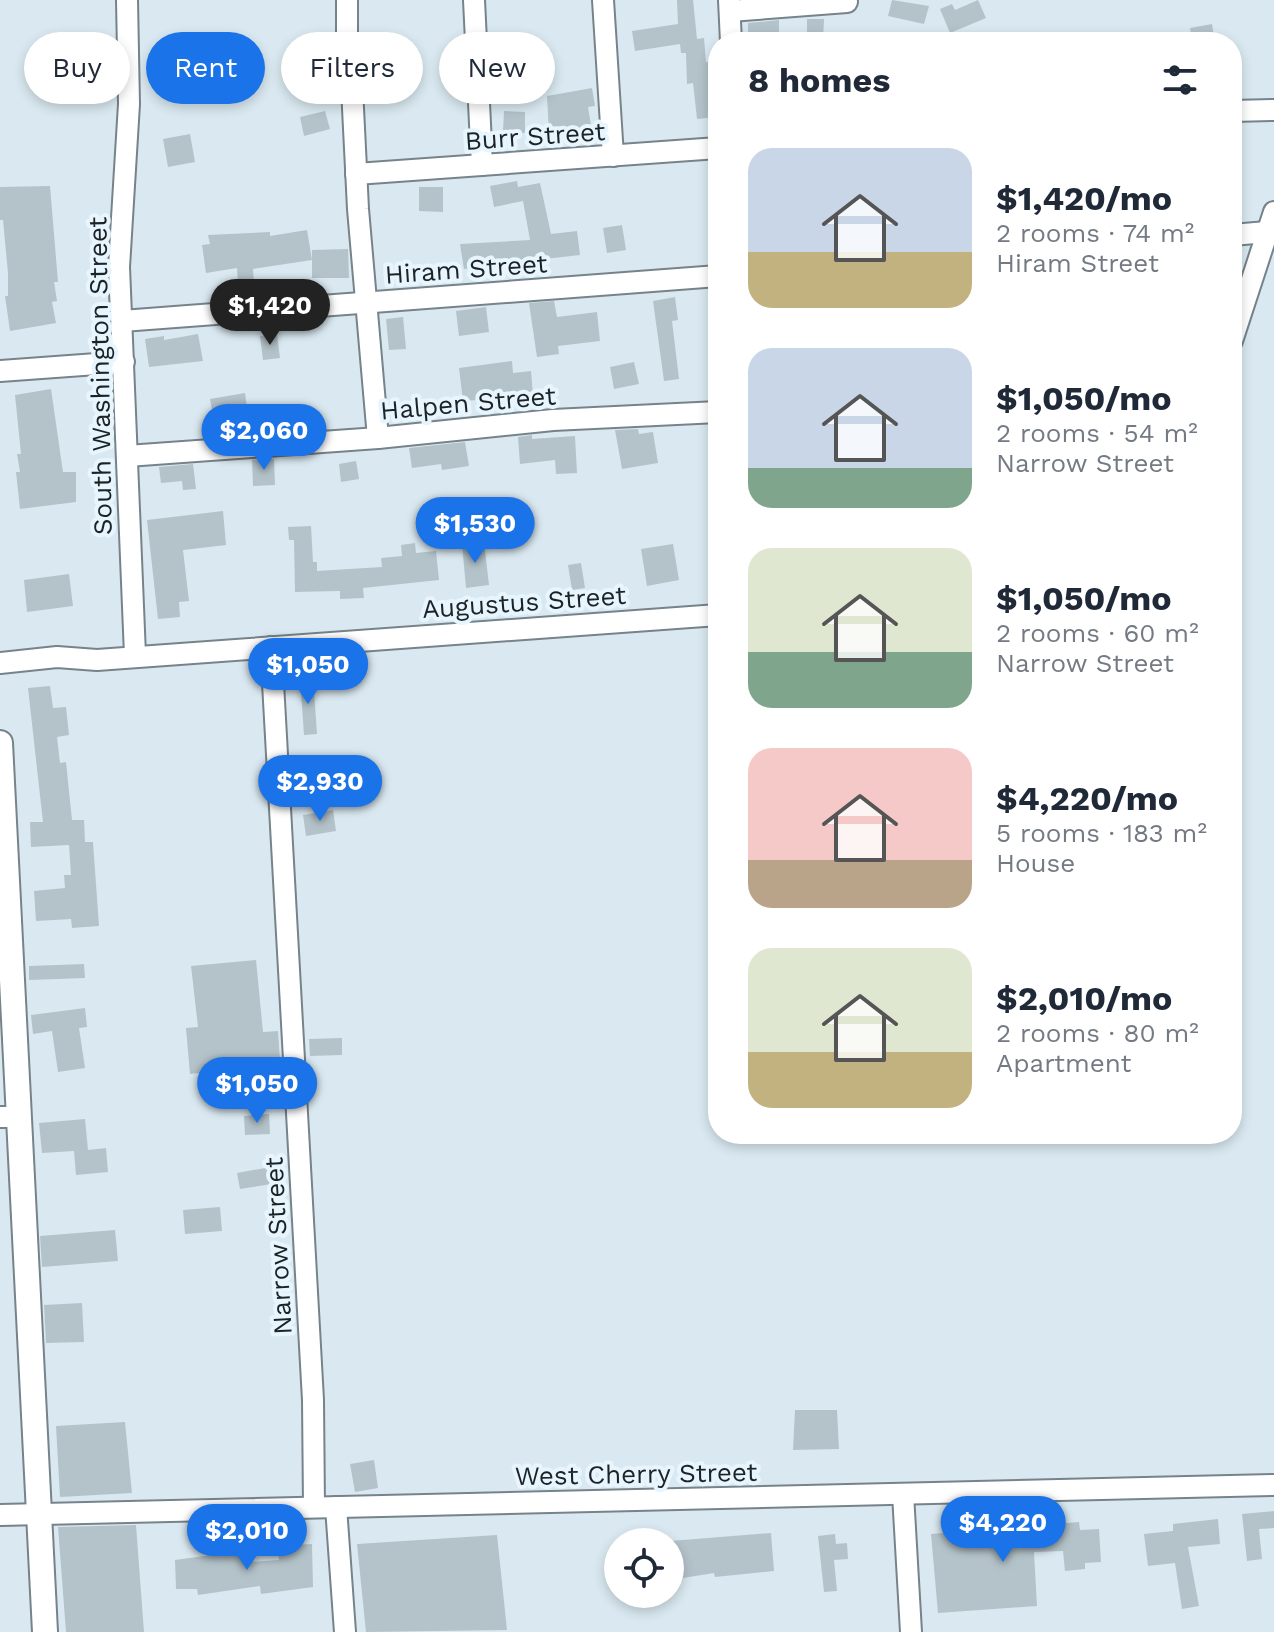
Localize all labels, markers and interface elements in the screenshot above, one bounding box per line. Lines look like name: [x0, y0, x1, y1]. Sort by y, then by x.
chip: Buy: [24, 32, 130, 104]
chip: Rent: [146, 32, 265, 104]
chip: Filters: [281, 32, 423, 104]
chip: New: [439, 32, 555, 104]
icon: filters: [1158, 58, 1202, 102]
text: 8 homes: [748, 60, 890, 100]
street label: Burr Street: [464, 116, 606, 156]
text: $1,420/mo: [996, 178, 1172, 218]
icon: home: [812, 180, 908, 276]
street label: South Washington Street: [82, 216, 118, 536]
text: 2 rooms · 74 m²: [996, 218, 1194, 248]
street label: Hiram Street: [384, 248, 548, 290]
text: Hiram Street: [996, 248, 1159, 278]
pin: $1,420: [205, 279, 335, 347]
text: $1,420: [228, 290, 312, 320]
text: $1,050/mo: [996, 378, 1172, 418]
street label: Halpen Street: [379, 380, 557, 426]
icon: home: [812, 380, 908, 476]
pin: $2,060: [199, 404, 329, 472]
text: $2,060: [220, 415, 308, 445]
text: 2 rooms · 54 m²: [996, 418, 1198, 448]
text: Narrow Street: [996, 448, 1174, 478]
pin: $1,530: [410, 497, 540, 565]
text: $1,530: [434, 508, 516, 538]
text: $1,050/mo: [996, 578, 1172, 618]
street label: Augustus Street: [421, 580, 627, 624]
icon: home: [812, 580, 908, 676]
text: 2 rooms · 60 m²: [996, 618, 1199, 648]
pin: $1,050: [243, 638, 373, 706]
text: Narrow Street: [996, 648, 1174, 678]
text: $1,050: [266, 649, 350, 679]
pin: $2,930: [255, 755, 385, 823]
text: $2,930: [276, 766, 364, 796]
text: $4,220/mo: [996, 778, 1178, 818]
icon: home: [812, 780, 908, 876]
text: 5 rooms · 183 m²: [996, 818, 1207, 848]
text: House: [996, 848, 1075, 878]
text: $2,010/mo: [996, 978, 1172, 1018]
icon: home: [812, 980, 908, 1076]
text: 2 rooms · 80 m²: [996, 1018, 1199, 1048]
text: Apartment: [996, 1048, 1132, 1078]
pin: $1,050: [192, 1057, 322, 1125]
text: $1,050: [215, 1068, 299, 1098]
street label: Narrow Street: [258, 1156, 298, 1336]
street label: West Cherry Street: [514, 1457, 758, 1491]
pin: $4,220: [938, 1496, 1068, 1564]
pin: $2,010: [182, 1504, 312, 1572]
text: $4,220: [959, 1507, 1047, 1537]
text: $2,010: [205, 1515, 289, 1545]
map controls: [604, 1528, 684, 1608]
button: locate: [604, 1528, 684, 1608]

